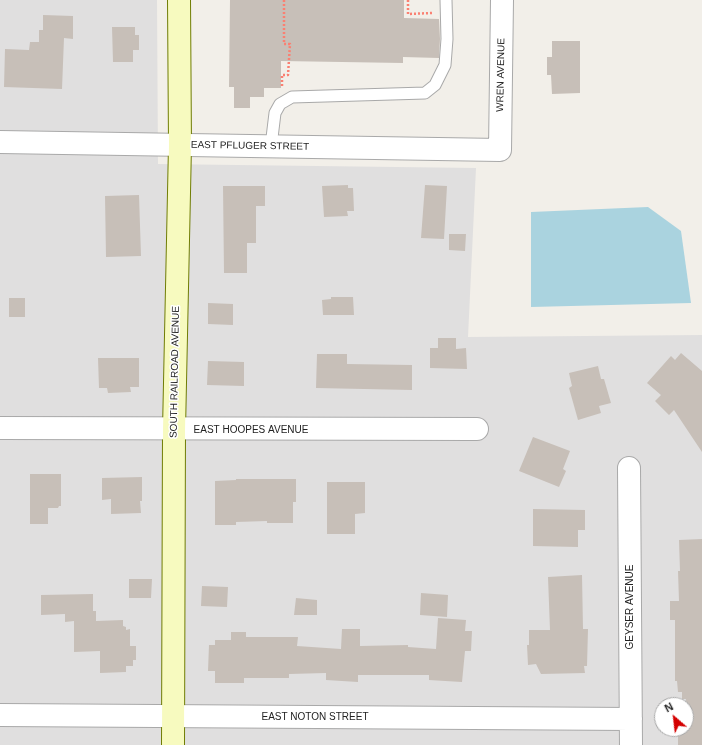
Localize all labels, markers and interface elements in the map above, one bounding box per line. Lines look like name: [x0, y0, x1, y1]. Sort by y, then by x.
street label: WREN AVENUE: [494, 38, 508, 112]
street label: EAST PFLUGER STREET: [191, 139, 309, 153]
street label: SOUTH RAILROAD AVENUE: [168, 306, 182, 438]
street label: EAST HOOPES AVENUE: [194, 424, 308, 436]
street label: GEYSER AVENUE: [624, 565, 636, 649]
north arrow: [654, 697, 694, 737]
text: N: [663, 700, 675, 714]
street label: EAST NOTON STREET: [261, 711, 369, 723]

